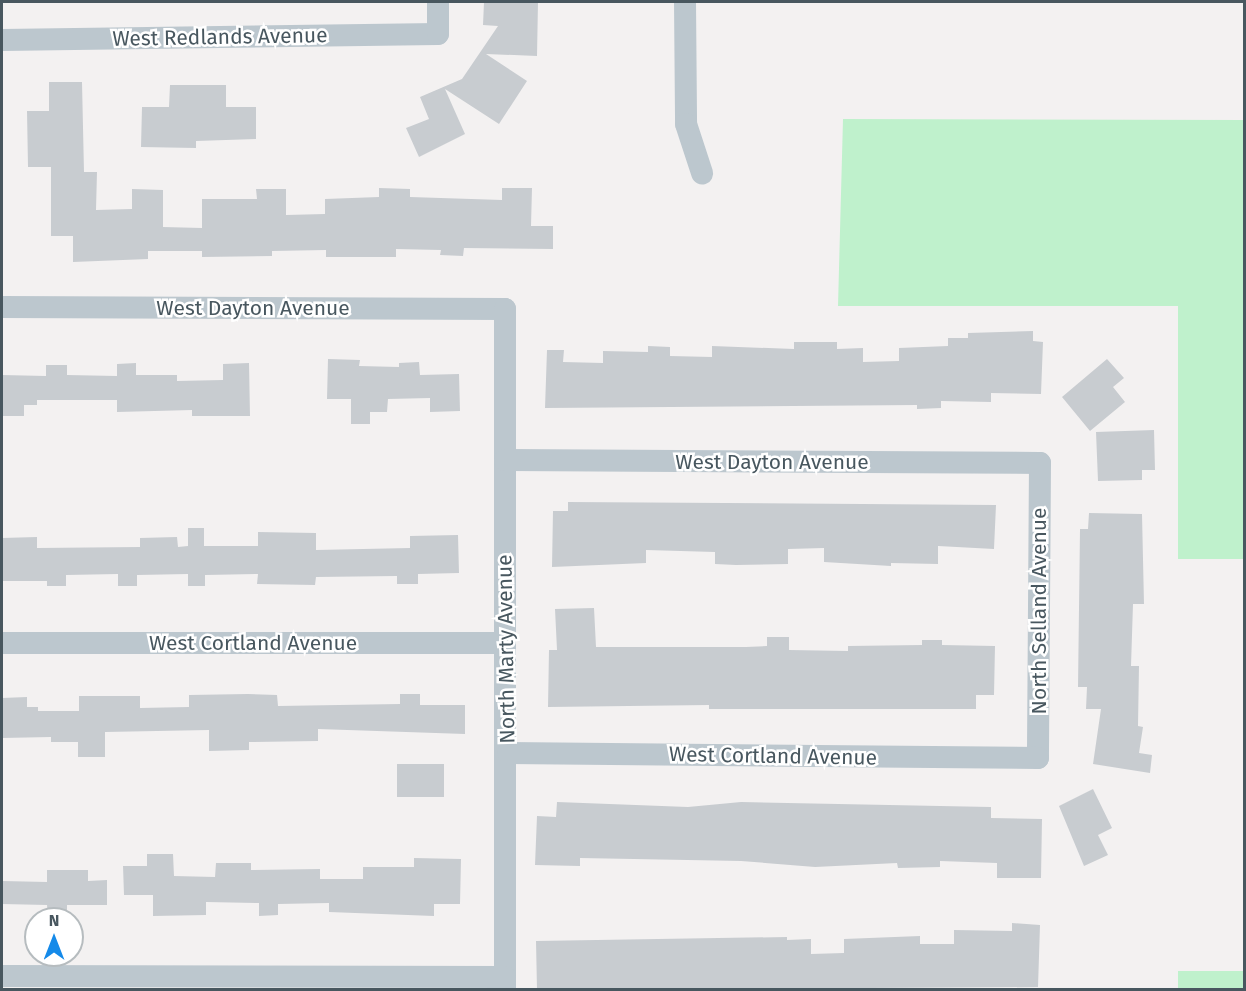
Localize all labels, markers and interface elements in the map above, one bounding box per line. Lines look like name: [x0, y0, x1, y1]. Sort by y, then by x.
street label: West Redlands Avenue: [112, 23, 328, 51]
street label: West Dayton Avenue: [156, 295, 350, 321]
street label: West Dayton Avenue: [675, 449, 869, 475]
street label: North Selland Avenue: [1026, 508, 1052, 714]
street label: North Marty Avenue: [492, 554, 520, 744]
street label: West Cortland Avenue: [149, 630, 357, 656]
street label: West Cortland Avenue: [669, 742, 877, 770]
north arrow: [24, 907, 84, 967]
text: N: [49, 911, 59, 930]

